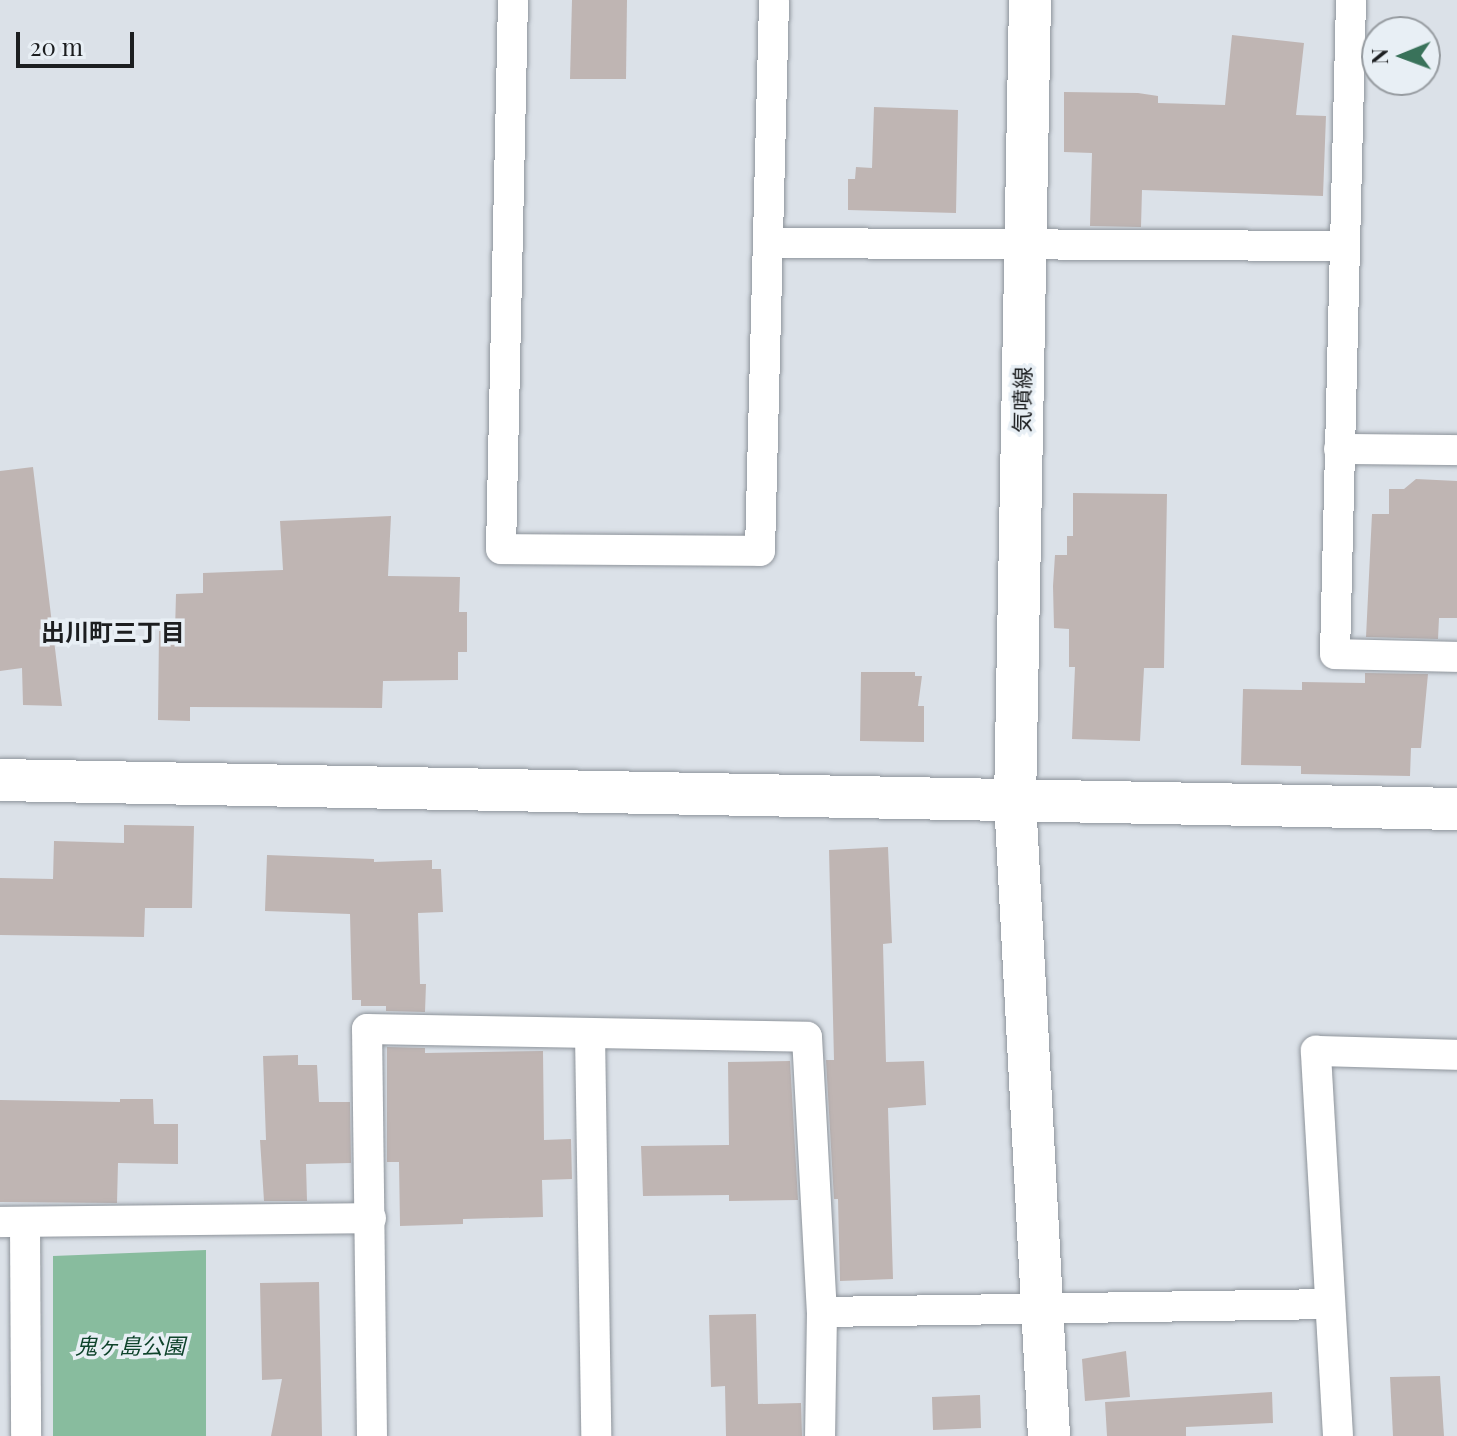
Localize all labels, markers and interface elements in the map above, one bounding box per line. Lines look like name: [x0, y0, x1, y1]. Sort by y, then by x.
scale bar: [20, 16, 138, 66]
north arrow: [1361, 16, 1441, 96]
text: 20 m: [30, 30, 83, 62]
text: N: [1364, 48, 1394, 65]
street label: 気噴線: [1008, 367, 1036, 433]
district label: 出川町三丁目: [41, 618, 185, 646]
park label: 鬼ヶ島公園: [75, 1333, 185, 1359]

